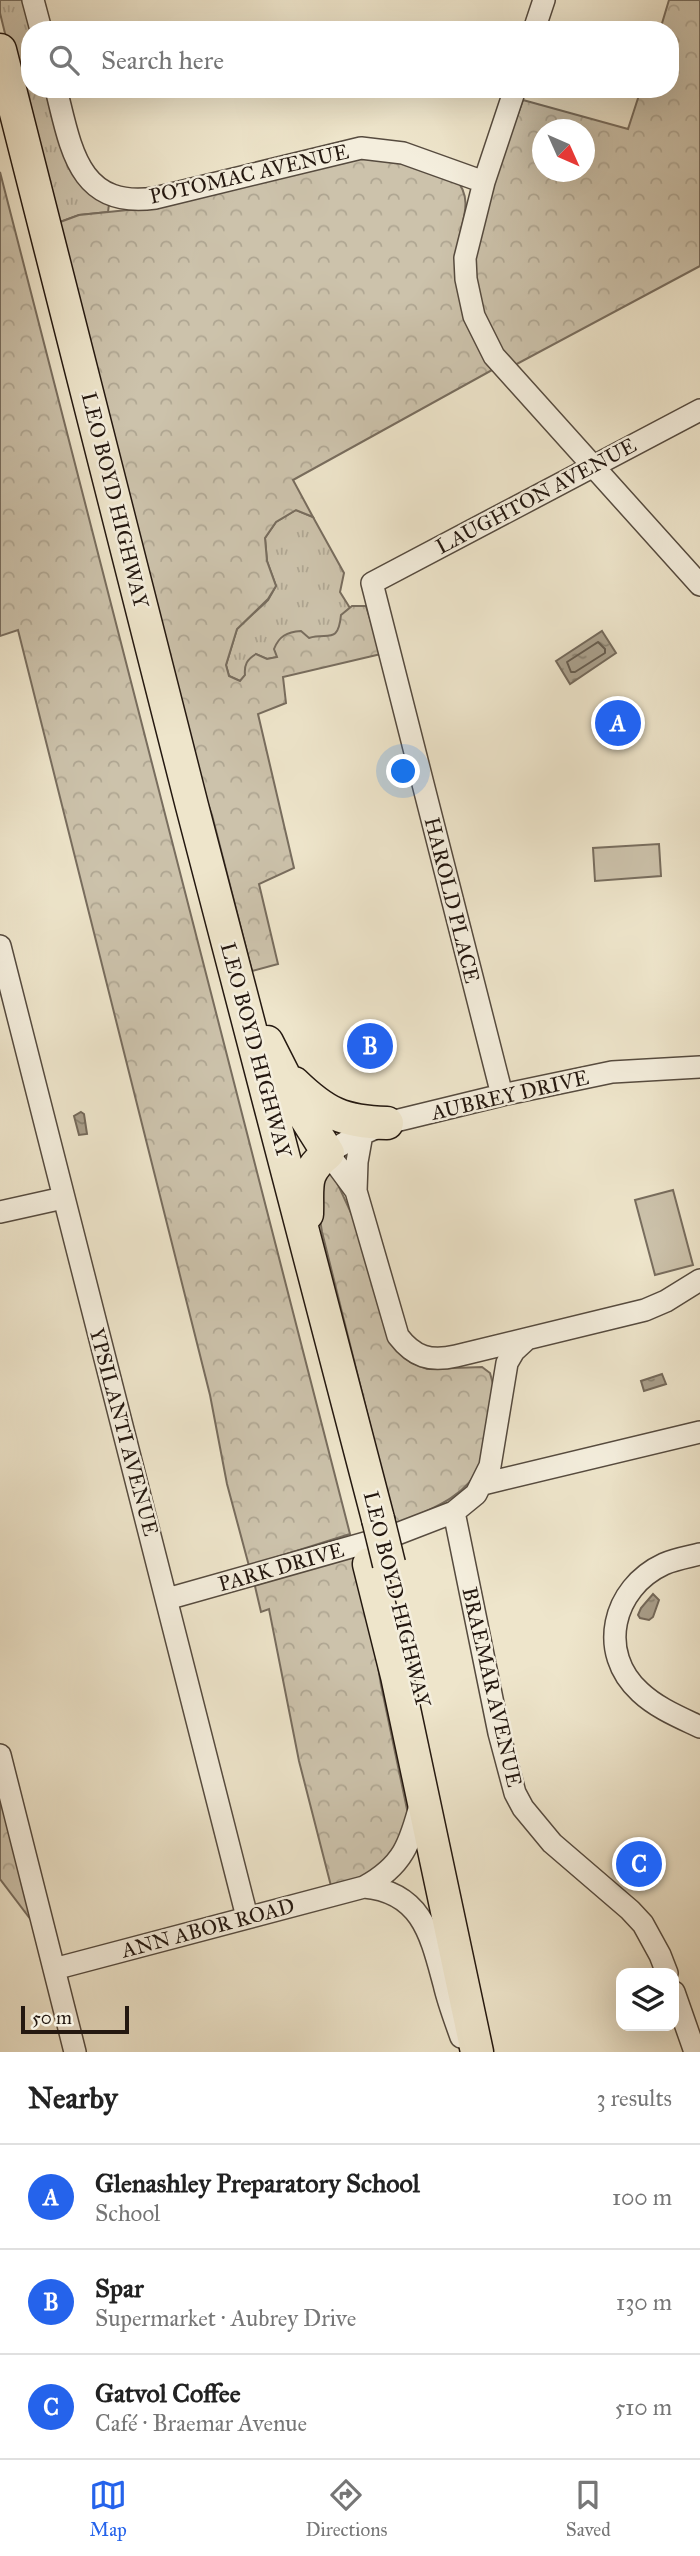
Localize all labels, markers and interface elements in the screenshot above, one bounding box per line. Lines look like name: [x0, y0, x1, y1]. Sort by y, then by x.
search box: [21, 21, 679, 98]
icon: search: [45, 41, 83, 79]
text: Search here: [101, 44, 224, 76]
north arrow: [532, 119, 595, 182]
street label: POTOMAC AVENUE: [147, 138, 351, 210]
street label: LEO BOYD HIGHWAY: [76, 389, 155, 611]
street label: LAUGHTON AVENUE: [431, 432, 641, 560]
pin: A: [595, 697, 641, 749]
your location: [386, 754, 420, 788]
street label: HAROLD PLACE: [419, 814, 485, 986]
street label: LEO BOYD HIGHWAY: [215, 940, 297, 1161]
pin: B: [347, 1020, 393, 1072]
street label: AUBREY DRIVE: [428, 1064, 591, 1126]
street label: YPSILANTI AVENUE: [84, 1325, 164, 1539]
street label: LEO BOYD HIGHWAY: [358, 1488, 437, 1710]
street label: PARK DRIVE: [215, 1537, 347, 1597]
street label: BRAEMAR AVENUE: [456, 1584, 528, 1790]
pin: C: [616, 1838, 662, 1890]
street label: ANN ABOR ROAD: [118, 1892, 297, 1964]
map controls: [616, 1968, 679, 2031]
button: layers: [616, 1968, 679, 2031]
scale bar: [21, 2003, 130, 2035]
text: 50 m: [32, 2006, 72, 2029]
text: Nearby: [28, 2080, 118, 2116]
text: 3 results: [596, 2084, 672, 2112]
text: Glenashley Preparatory School: [95, 2167, 420, 2199]
text: A: [43, 2183, 59, 2211]
text: 100 m: [612, 2183, 672, 2211]
text: School: [95, 2199, 160, 2227]
text: Spar: [95, 2272, 144, 2304]
text: B: [43, 2288, 59, 2316]
text: 130 m: [616, 2288, 672, 2316]
text: Supermarket · Aubrey Drive: [95, 2304, 356, 2332]
text: Gatvol Coffee: [95, 2377, 241, 2409]
text: C: [43, 2393, 59, 2421]
text: 510 m: [615, 2393, 672, 2421]
text: Café · Braemar Avenue: [95, 2409, 307, 2437]
tab: Map: [89, 2476, 127, 2541]
tab: Directions: [305, 2476, 387, 2541]
tab: Saved: [566, 2476, 611, 2541]

